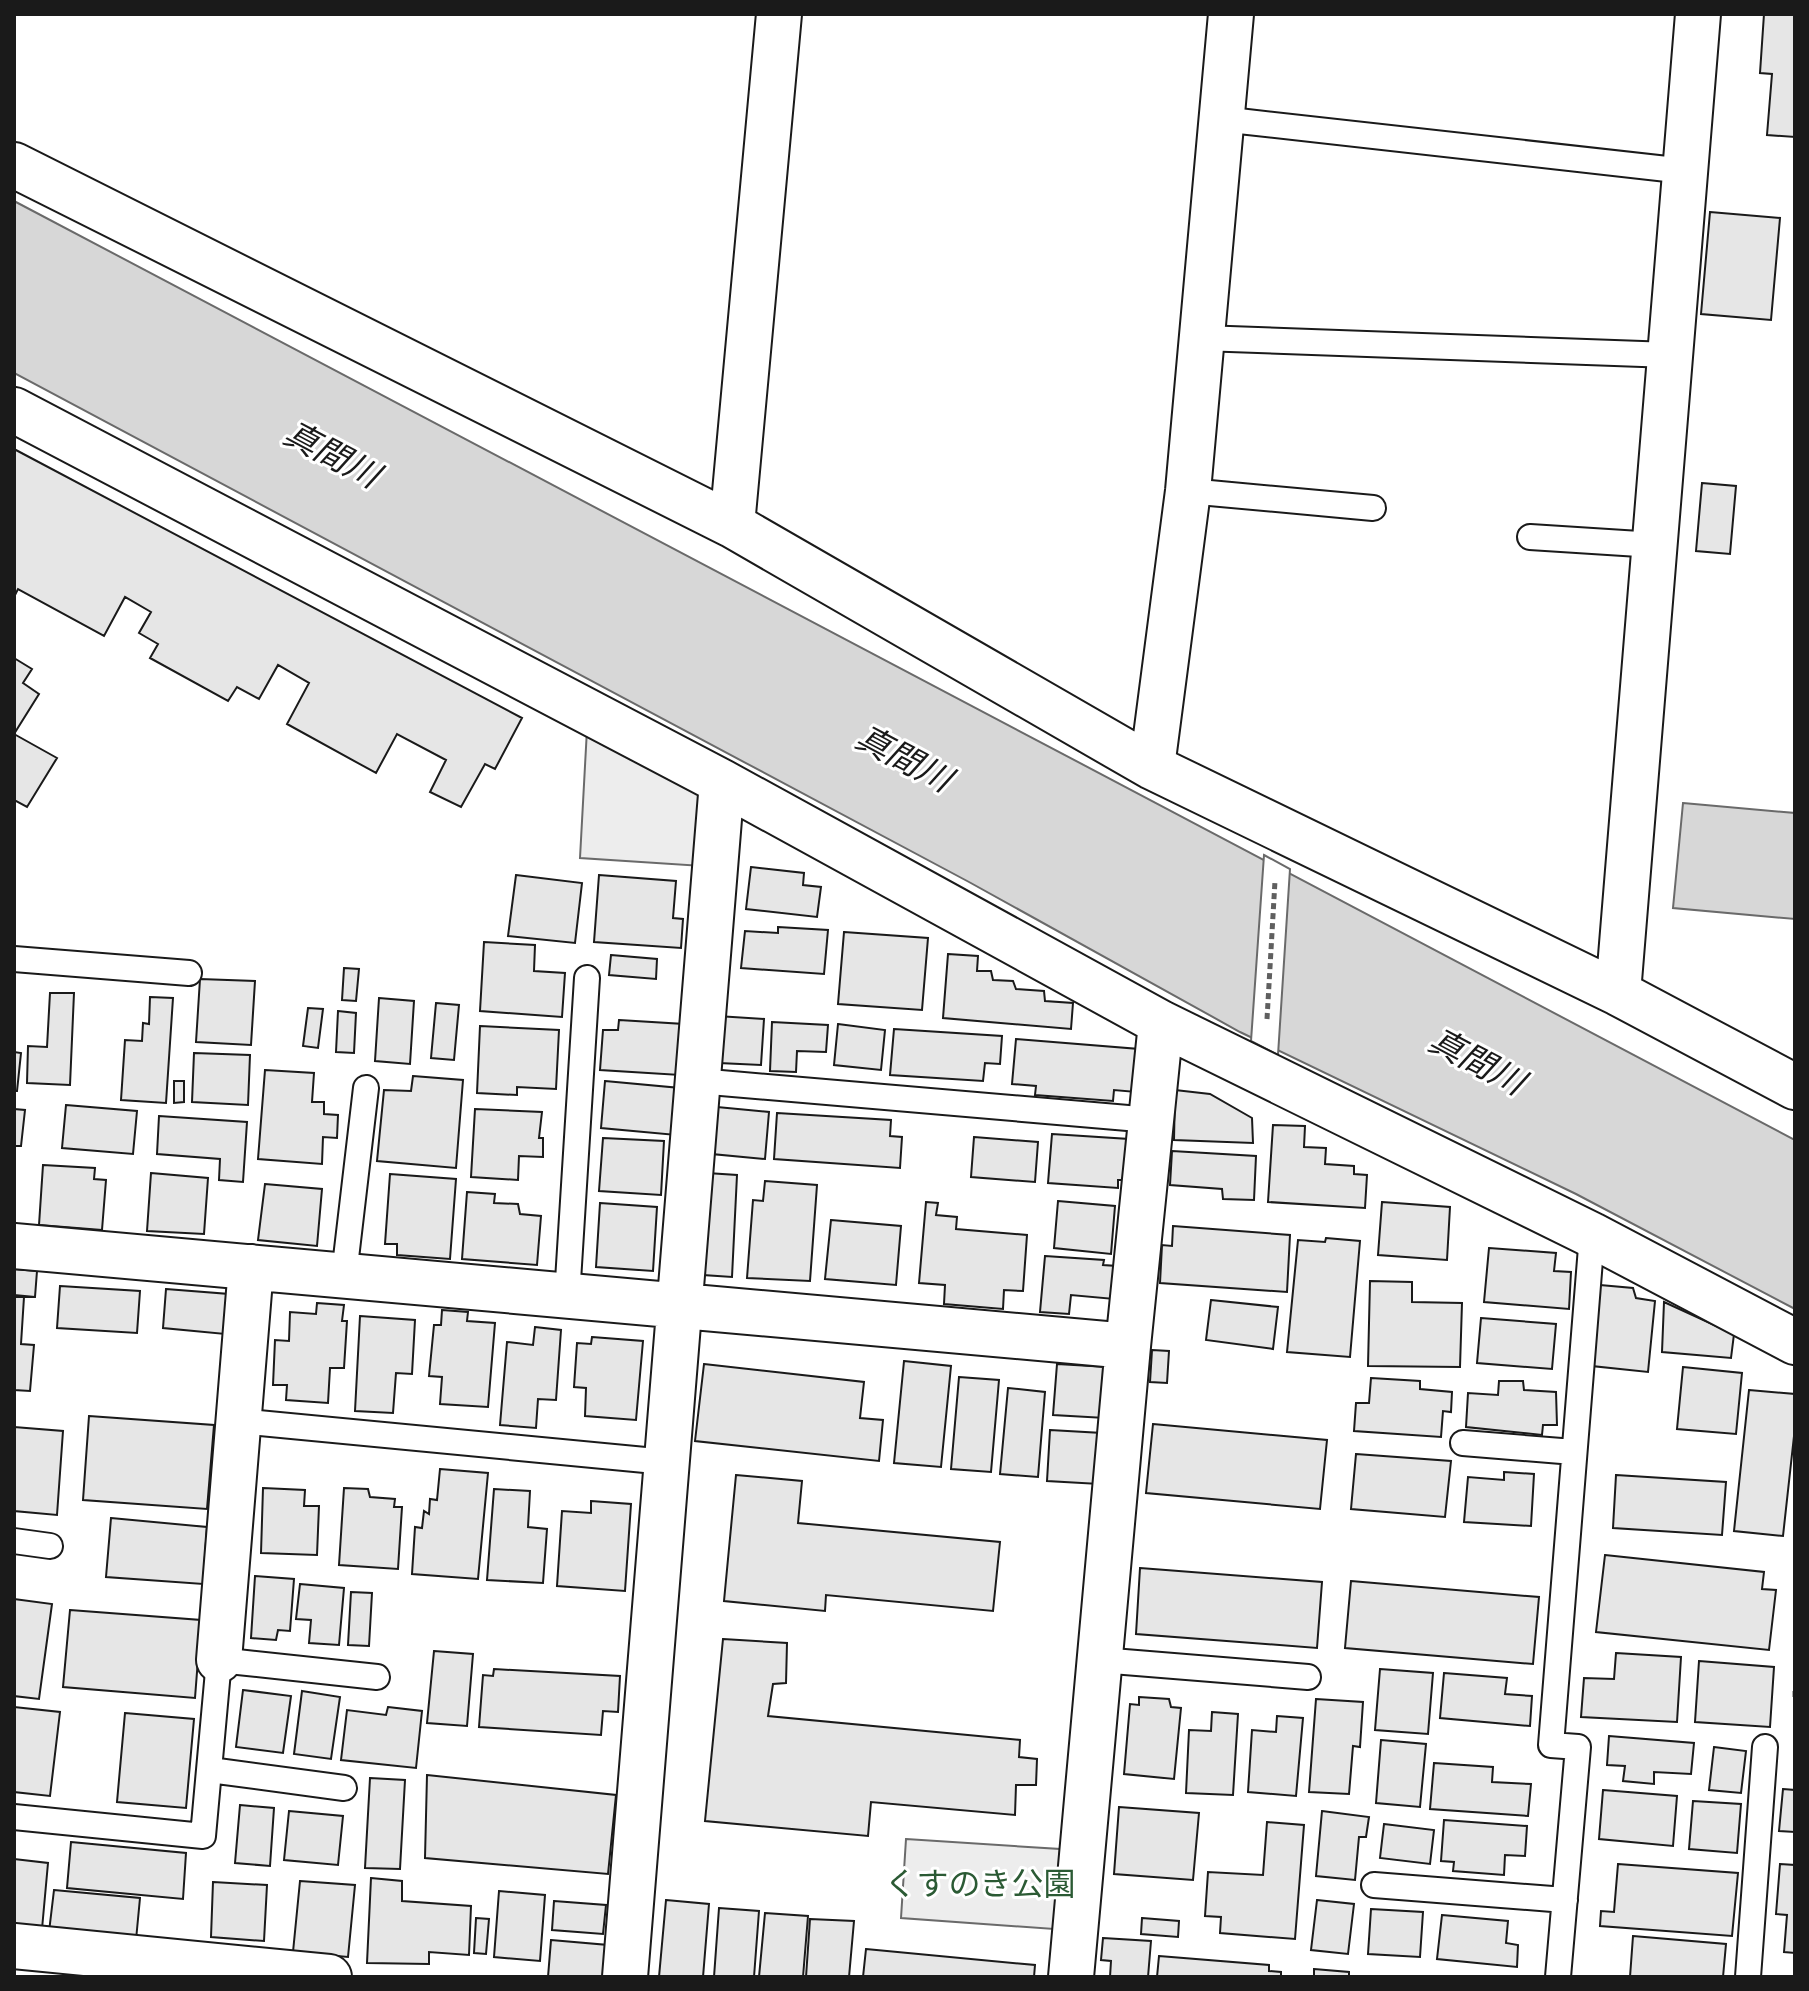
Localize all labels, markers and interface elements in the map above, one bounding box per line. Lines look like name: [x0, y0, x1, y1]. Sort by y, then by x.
water label: 真間川: [275, 409, 391, 501]
water label: 真間川: [847, 713, 963, 805]
water label: 真間川: [1420, 1016, 1536, 1108]
park label: くすのき公園: [884, 1861, 1076, 1907]

